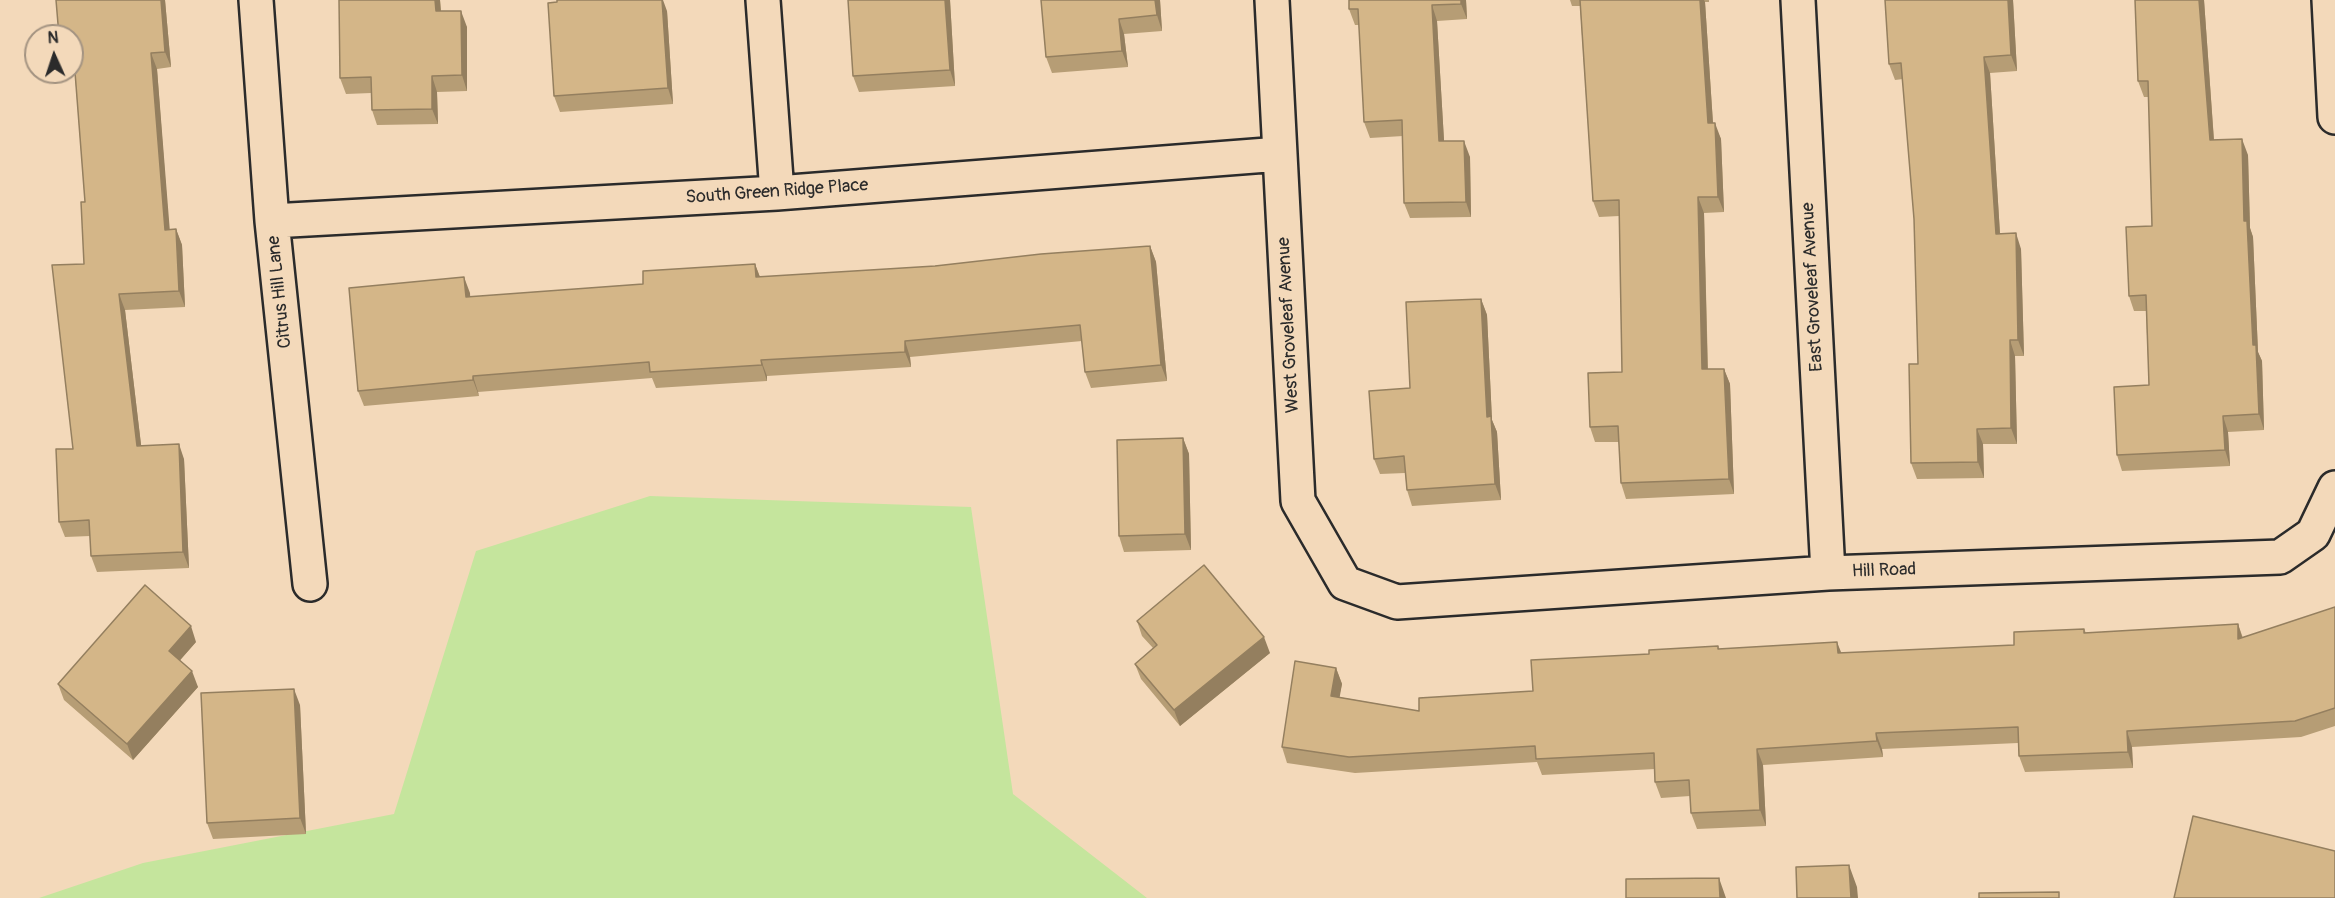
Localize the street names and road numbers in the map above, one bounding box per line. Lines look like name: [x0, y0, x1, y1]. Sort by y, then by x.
street label: South Green Ridge Place: [685, 175, 869, 209]
street label: East Groveleaf Avenue: [1798, 202, 1828, 372]
street label: Citrus Hill Lane: [263, 235, 297, 349]
street label: West Groveleaf Avenue: [1274, 236, 1304, 414]
street label: Hill Road: [1851, 559, 1917, 583]

